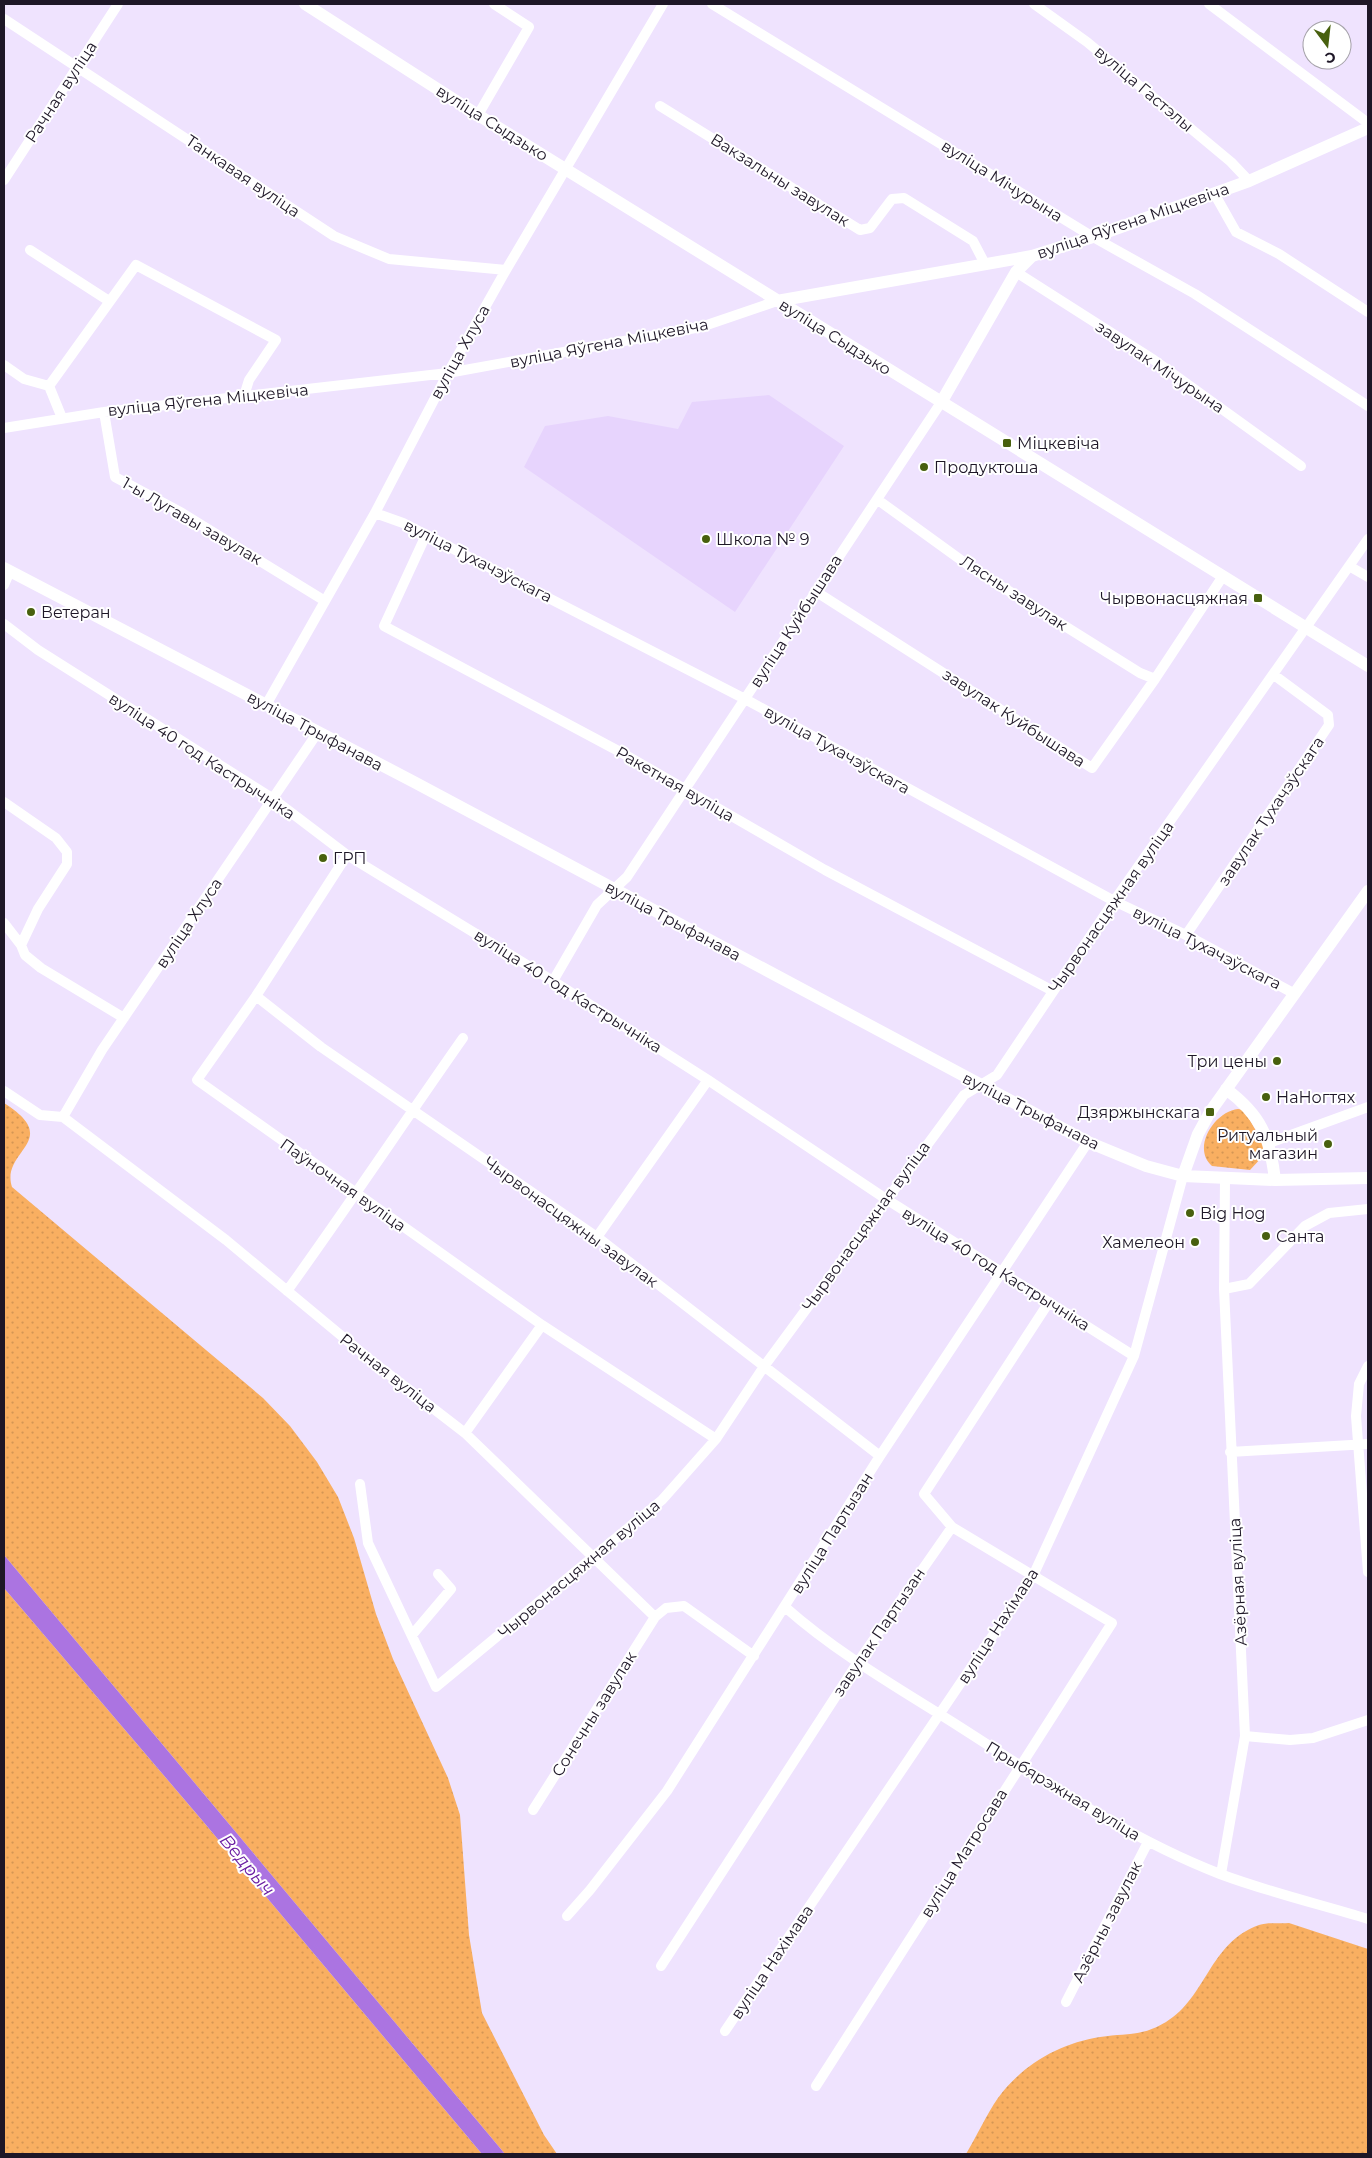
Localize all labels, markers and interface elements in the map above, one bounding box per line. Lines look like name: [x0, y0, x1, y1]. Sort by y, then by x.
north arrow: [1302, 20, 1352, 70]
street label: Рачная вуліца: [21, 38, 101, 146]
street label: вуліца Гастэлы: [1091, 42, 1197, 136]
text: С: [1323, 48, 1338, 68]
street label: вуліца Сыдзько: [433, 81, 551, 165]
street label: Вакзальны завулак: [707, 130, 853, 231]
street label: Танкавая вуліца: [182, 131, 304, 221]
street label: вуліца Мічурына: [938, 136, 1066, 226]
street label: вуліца Яўгена Міцкевіча: [1034, 179, 1232, 263]
street label: вуліца Сыдзько: [776, 295, 894, 379]
street label: вуліца Хлуса: [426, 302, 494, 402]
street label: вуліца Яўгена Міцкевіча: [508, 314, 710, 372]
street label: завулак Мічурына: [1092, 317, 1228, 417]
street label: вуліца Яўгена Міцкевіча: [107, 380, 309, 420]
place label: Міцкевіча: [1017, 434, 1100, 453]
marker: Міцкевіча: [1001, 437, 1013, 449]
place label: Продуктоша: [934, 458, 1038, 477]
marker: Продуктоша: [918, 461, 930, 473]
street label: 1-ы Лугавы завулак: [119, 473, 266, 569]
street label: вуліца Тухачэўскага: [401, 515, 555, 607]
place label: Школа № 9: [716, 530, 809, 549]
marker: Школа № 9: [700, 533, 712, 545]
street label: вуліца Куйбышава: [746, 551, 846, 691]
street label: Лясны завулак: [957, 551, 1072, 635]
place label: Чырвонасцяжная: [1100, 589, 1248, 608]
marker: Чырвонасцяжная: [1252, 592, 1264, 604]
place label: Ветеран: [41, 603, 111, 622]
marker: Ветеран: [25, 606, 37, 618]
street label: завулак Куйбышава: [939, 665, 1089, 771]
street label: вуліца Трыфанава: [244, 687, 386, 775]
street label: вуліца 40 год Кастрычніка: [105, 689, 299, 823]
street label: вуліца Тухачэўскага: [761, 702, 913, 798]
street label: завулак Тухачэўскага: [1214, 733, 1328, 889]
street label: Ракетная вуліца: [612, 742, 738, 826]
street label: Чырвонасцяжная вуліца: [1044, 818, 1178, 996]
place label: ГРП: [333, 849, 367, 868]
marker: ГРП: [317, 852, 329, 864]
street label: вуліца Хлуса: [152, 874, 226, 972]
street label: вуліца Трыфанава: [602, 877, 744, 965]
street label: вуліца Тухачэўскага: [1130, 902, 1284, 994]
street label: вуліца 40 год Кастрычніка: [471, 925, 665, 1057]
place label: Три цены: [1187, 1052, 1267, 1071]
marker: Три цены: [1271, 1055, 1283, 1067]
street label: вуліца Трыфанава: [959, 1068, 1103, 1154]
place label: НаНогтях: [1276, 1088, 1356, 1107]
marker: НаНогтях: [1260, 1091, 1272, 1103]
place label: Дзяржынскага: [1077, 1103, 1200, 1122]
marker: Дзяржынскага: [1204, 1106, 1216, 1118]
place label: Ритуальный магазин: [1217, 1126, 1318, 1163]
street label: Паўночная вуліца: [276, 1134, 410, 1236]
street label: Чырвонасцяжная вуліца: [798, 1138, 934, 1314]
marker: Ритуальный магазин: [1322, 1138, 1334, 1150]
street label: Чырвонасцяжны завулак: [480, 1153, 662, 1292]
street label: вуліца 40 год Кастрычніка: [899, 1203, 1093, 1335]
place label: Big Hog: [1200, 1204, 1266, 1223]
marker: Big Hog: [1184, 1207, 1196, 1219]
place label: Санта: [1276, 1227, 1324, 1246]
marker: Санта: [1260, 1230, 1272, 1242]
place label: Хамелеон: [1102, 1233, 1185, 1252]
marker: Хамелеон: [1189, 1236, 1201, 1248]
street label: Рачная вуліца: [336, 1329, 440, 1417]
street label: вуліца Партызан: [787, 1469, 877, 1597]
street label: Чырвонасцяжная вуліца: [494, 1496, 664, 1642]
street label: Азёрная вуліца: [1225, 1517, 1251, 1647]
street label: завулак Партызан: [829, 1564, 929, 1700]
street label: вуліца Нахімава: [954, 1565, 1042, 1687]
street label: Сонечны завулак: [548, 1647, 641, 1780]
street label: Прыбярэжная вуліца: [982, 1737, 1144, 1845]
street label: вуліца Матросава: [917, 1785, 1011, 1921]
water label: Ведрыч: [215, 1830, 279, 1900]
street label: Азёрны завулак: [1068, 1857, 1146, 1986]
street label: вуліца Нахімава: [727, 1901, 817, 2023]

